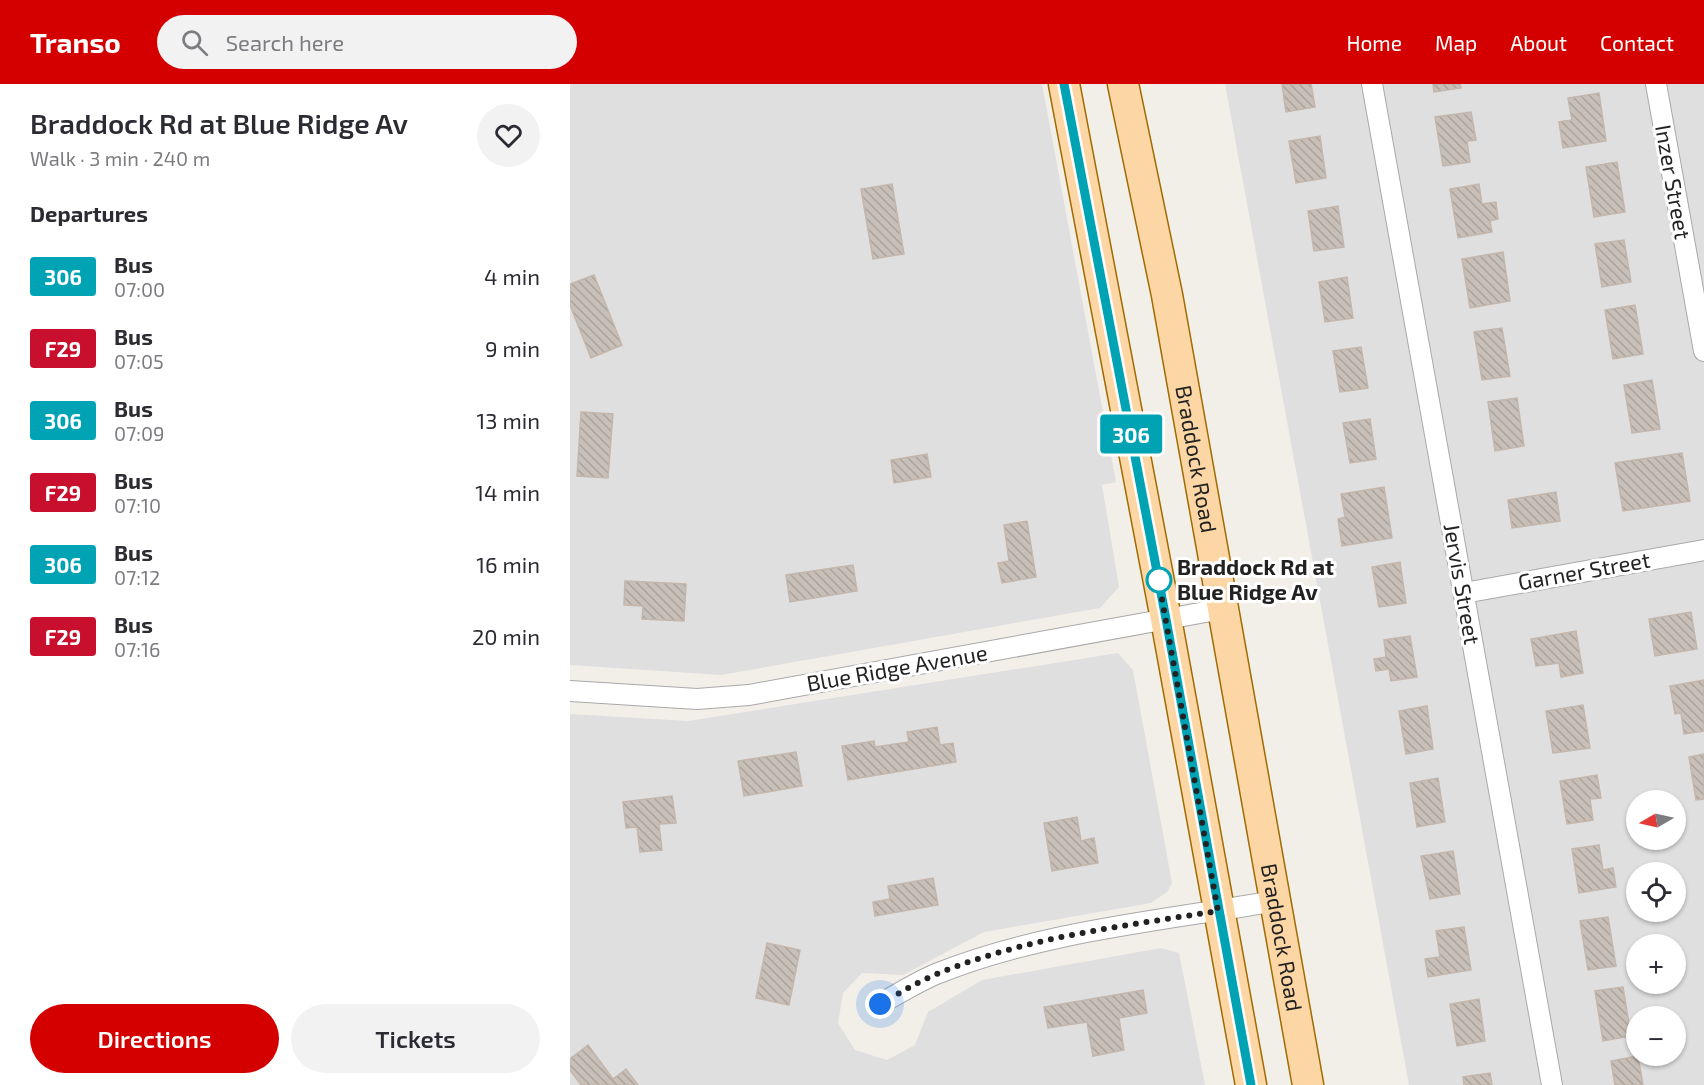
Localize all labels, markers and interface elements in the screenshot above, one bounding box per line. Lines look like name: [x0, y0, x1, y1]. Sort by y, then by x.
search box: [157, 15, 577, 69]
text: Transo: [30, 25, 121, 59]
icon: search: [178, 26, 211, 59]
text: Search here: [226, 29, 344, 55]
text: Home: [1346, 30, 1402, 55]
text: Map: [1435, 30, 1477, 55]
text: About: [1510, 30, 1567, 55]
text: Contact: [1600, 30, 1674, 55]
button: heart: [477, 104, 540, 167]
text: Braddock Rd at Blue Ridge Av: [30, 106, 408, 140]
street label: Inzer Street: [1651, 122, 1697, 241]
text: Walk · 3 min · 240 m: [30, 146, 210, 170]
text: Departures: [30, 200, 148, 226]
text: Bus: [114, 251, 153, 277]
text: 4 min: [484, 263, 540, 289]
text: 306: [44, 264, 82, 289]
text: 07:00: [114, 277, 165, 301]
text: Bus: [114, 323, 153, 349]
text: 9 min: [485, 335, 540, 361]
text: F29: [45, 336, 81, 361]
text: 07:05: [114, 349, 164, 373]
street label: Braddock Road: [1171, 383, 1223, 535]
text: Bus: [114, 395, 153, 421]
text: 13 min: [477, 407, 540, 433]
text: 306: [44, 408, 82, 433]
line badge: 306: [1096, 414, 1166, 454]
text: 07:09: [114, 421, 165, 445]
text: 306: [1112, 422, 1150, 447]
text: Bus: [114, 467, 153, 493]
text: 14 min: [475, 479, 540, 505]
text: F29: [45, 480, 81, 505]
text: 07:10: [114, 493, 161, 517]
street label: Jervis Street: [1440, 521, 1486, 646]
text: Bus: [114, 539, 153, 565]
street label: Garner Street: [1516, 546, 1652, 594]
text: 16 min: [476, 551, 540, 577]
text: 306: [44, 552, 82, 577]
place label: Braddock Rd at Blue Ridge Av: [1177, 553, 1334, 604]
text: 07:12: [114, 565, 160, 589]
marker: Braddock Rd at Blue Ridge Av: [1146, 567, 1172, 593]
text: Bus: [114, 611, 153, 637]
text: 20 min: [472, 623, 540, 649]
text: F29: [45, 624, 81, 649]
text: 07:16: [114, 637, 160, 661]
street label: Blue Ridge Avenue: [804, 638, 989, 696]
north arrow: [1626, 790, 1686, 850]
map controls: [1626, 790, 1686, 1066]
street label: Braddock Road: [1257, 861, 1309, 1013]
button: locate: [1626, 862, 1686, 922]
button: +: [1626, 934, 1686, 994]
your location: [865, 989, 895, 1019]
button: Directions: [30, 1004, 279, 1073]
button: Tickets: [291, 1004, 540, 1073]
button: −: [1626, 1006, 1686, 1066]

